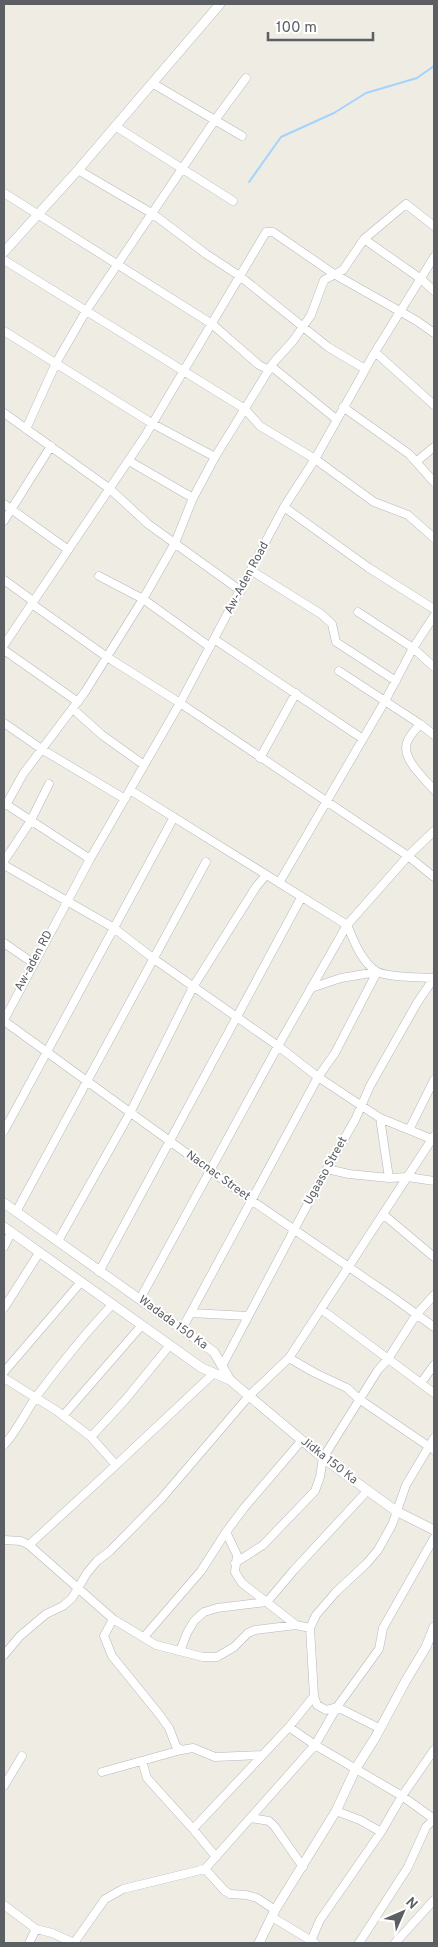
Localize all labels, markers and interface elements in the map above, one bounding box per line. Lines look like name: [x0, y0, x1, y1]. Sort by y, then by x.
scale bar: [268, 10, 373, 42]
text: 100 m: [276, 19, 317, 38]
street label: Aw-Aden Road: [221, 539, 273, 617]
street label: Aw-aden RD: [11, 928, 57, 994]
street label: Ugaaso Street: [301, 1134, 351, 1208]
street label: Nacnac Street: [183, 1147, 253, 1205]
street label: Wadada 150 Ka: [135, 1292, 211, 1354]
street label: Jidka 150 Ka: [297, 1434, 361, 1488]
north arrow: [378, 1887, 428, 1937]
text: N: [402, 1894, 421, 1913]

